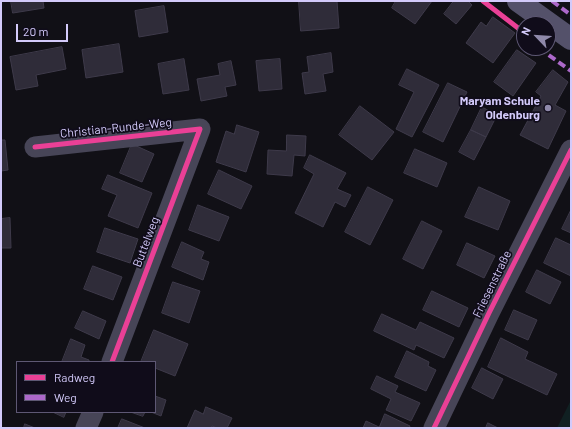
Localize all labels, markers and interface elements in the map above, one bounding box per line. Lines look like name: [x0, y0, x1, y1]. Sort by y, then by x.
scale bar: [18, 16, 70, 42]
north arrow: [516, 16, 556, 56]
text: 20 m: [23, 24, 49, 38]
text: N: [518, 25, 533, 37]
place label: Maryam Schule Oldenburg: [460, 94, 540, 122]
marker: Maryam Schule Oldenburg: [543, 103, 553, 113]
street label: Christian-Runde-Weg: [59, 115, 173, 141]
street label: Buttelweg: [130, 215, 162, 269]
street label: Friesenstraße: [470, 248, 514, 320]
legend: [16, 361, 156, 413]
text: Radweg: [54, 370, 95, 384]
text: Weg: [54, 390, 77, 404]

